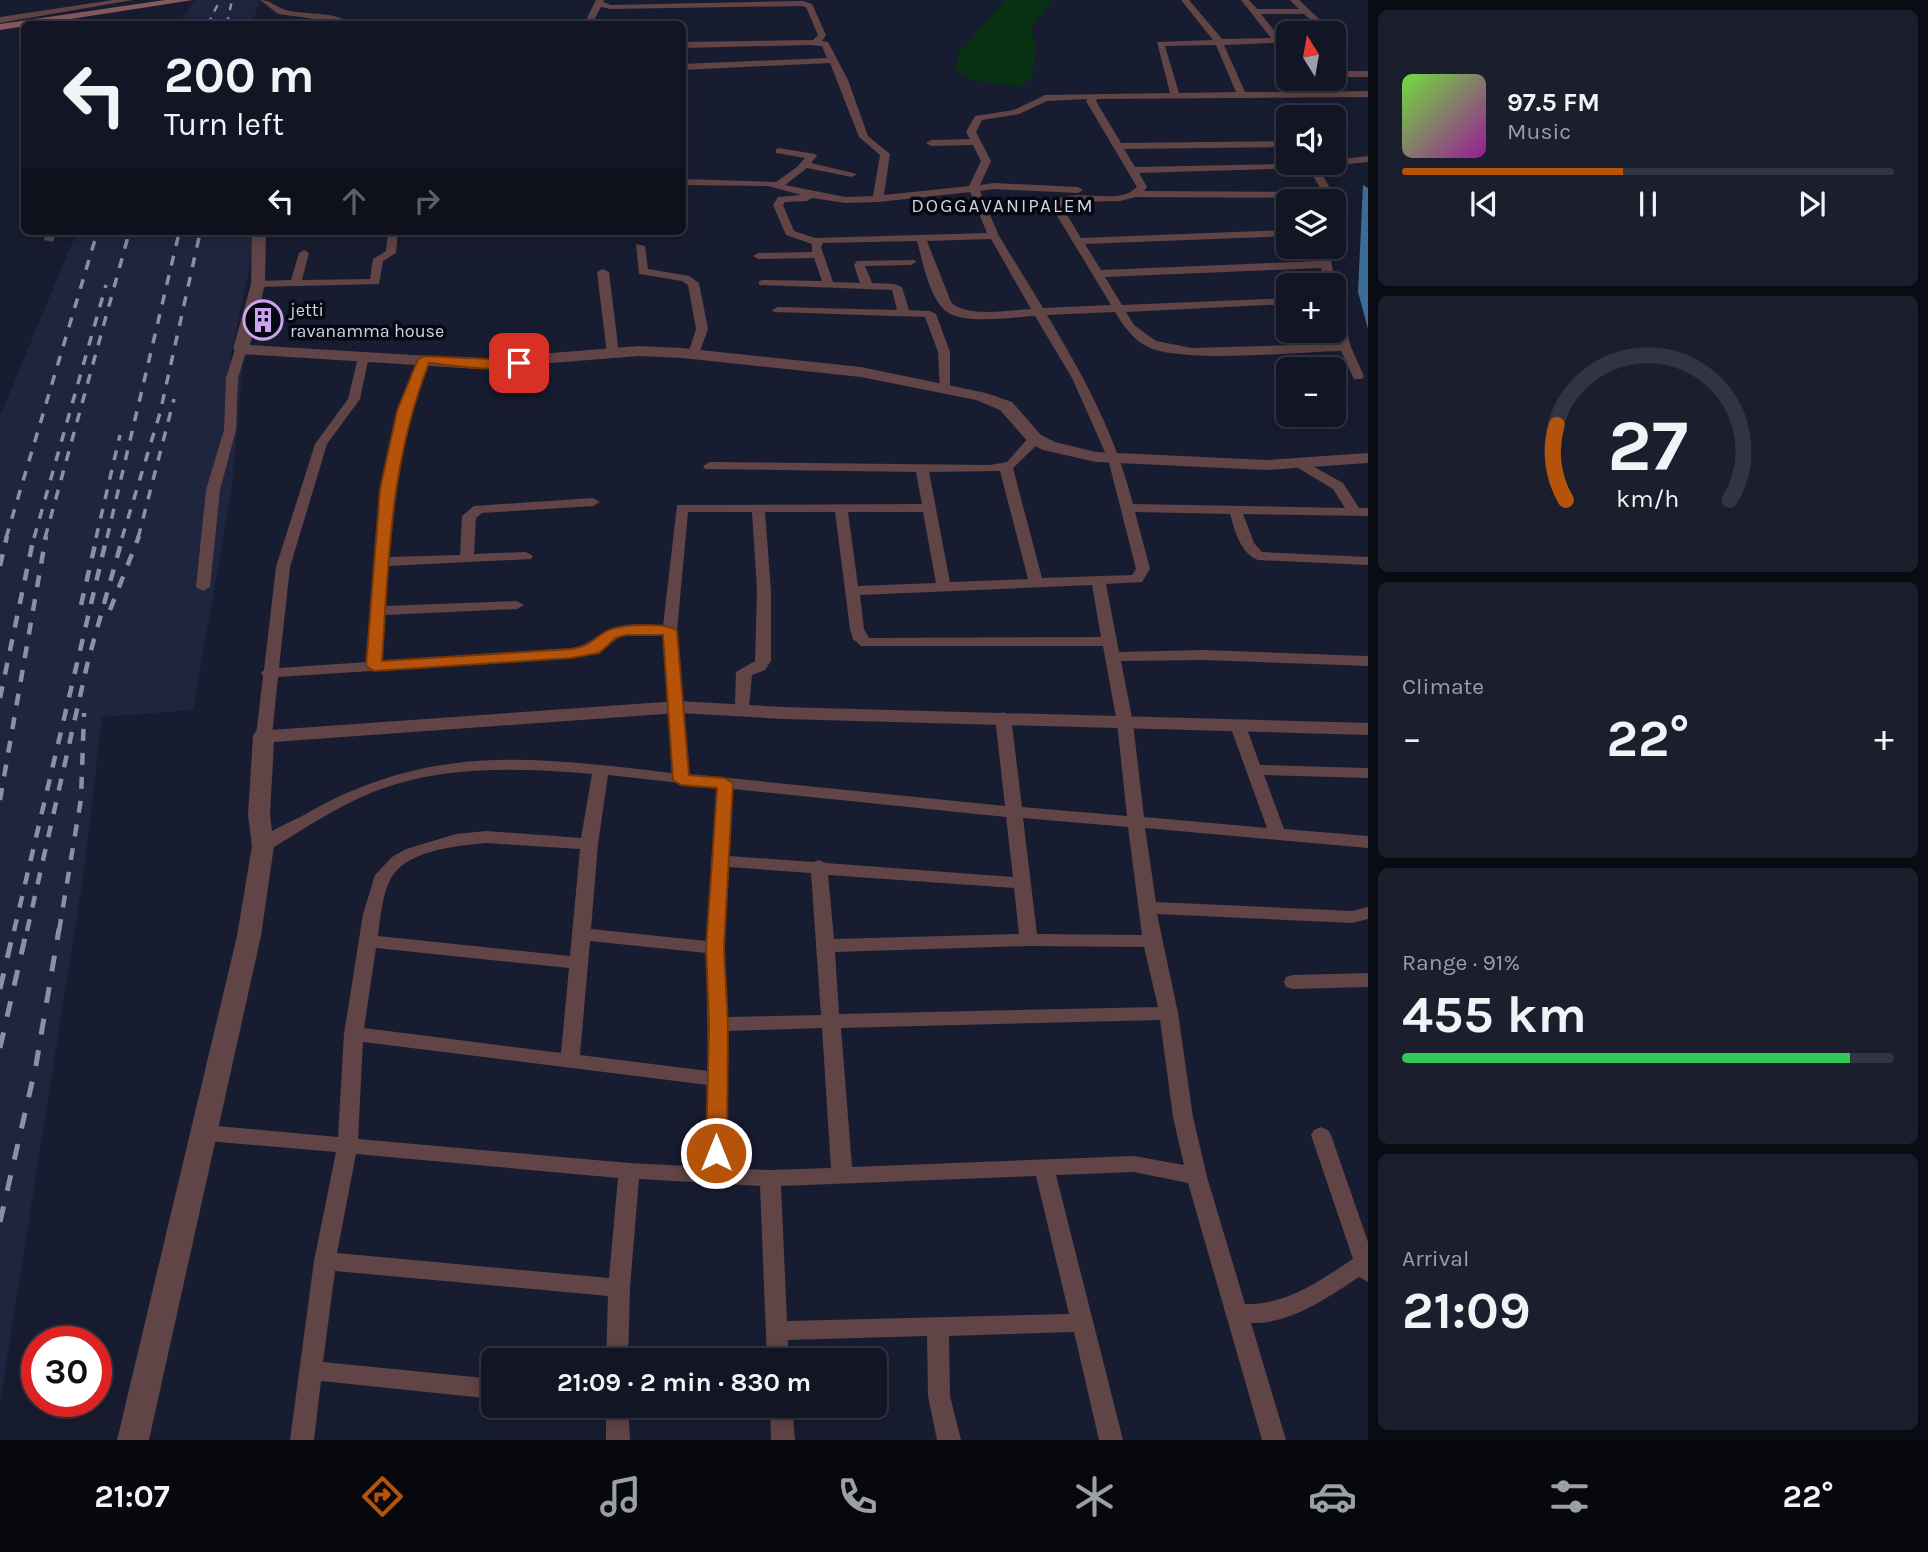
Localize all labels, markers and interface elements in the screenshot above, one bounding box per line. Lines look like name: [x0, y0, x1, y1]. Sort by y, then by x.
north arrow: [1276, 21, 1346, 91]
map controls: [1276, 21, 1346, 427]
text: 200 m: [164, 47, 315, 104]
icon: left: [49, 49, 140, 140]
text: 97.5 FM: [1507, 87, 1600, 118]
button: sound: [1276, 105, 1346, 175]
text: Turn left: [164, 106, 284, 143]
text: Music: [1507, 118, 1571, 145]
icon: left: [262, 182, 300, 220]
icon: ahead: [335, 182, 373, 220]
icon: right: [408, 182, 446, 220]
icon: previous: [1465, 185, 1503, 223]
icon: pause: [1629, 185, 1667, 223]
icon: next: [1793, 185, 1831, 223]
button: layers: [1276, 189, 1346, 259]
district label: DOGGAVANIPALEM: [911, 195, 1095, 217]
button: +: [1276, 273, 1346, 343]
building icon: jetti ravanamma house: [242, 299, 284, 341]
place label: jetti ravanamma house: [288, 299, 444, 342]
pin: [489, 333, 549, 393]
icon: arrive: [500, 344, 538, 382]
button: −: [1276, 357, 1346, 427]
text: 27: [1608, 403, 1688, 488]
text: km/h: [1616, 484, 1680, 513]
text: Climate: [1402, 673, 1484, 700]
text: 22°: [1606, 708, 1690, 769]
text: −: [1402, 716, 1422, 761]
text: +: [1874, 716, 1894, 761]
text: Range · 91%: [1402, 949, 1520, 976]
text: 455 km: [1402, 984, 1587, 1045]
position arrow: [679, 1116, 753, 1190]
text: Arrival: [1402, 1245, 1469, 1272]
text: 21:09: [1402, 1280, 1531, 1341]
speed limit sign: 30: [21, 1326, 112, 1417]
text: 21:09 · 2 min · 830 m: [557, 1367, 811, 1398]
icon: directions: [358, 1472, 407, 1521]
icon: music: [596, 1472, 645, 1521]
icon: phone: [833, 1472, 882, 1521]
icon: climate: [1070, 1472, 1119, 1521]
icon: car: [1308, 1472, 1357, 1521]
icon: filters: [1545, 1472, 1594, 1521]
text: 21:07: [94, 1478, 170, 1515]
text: 22°: [1783, 1478, 1834, 1515]

